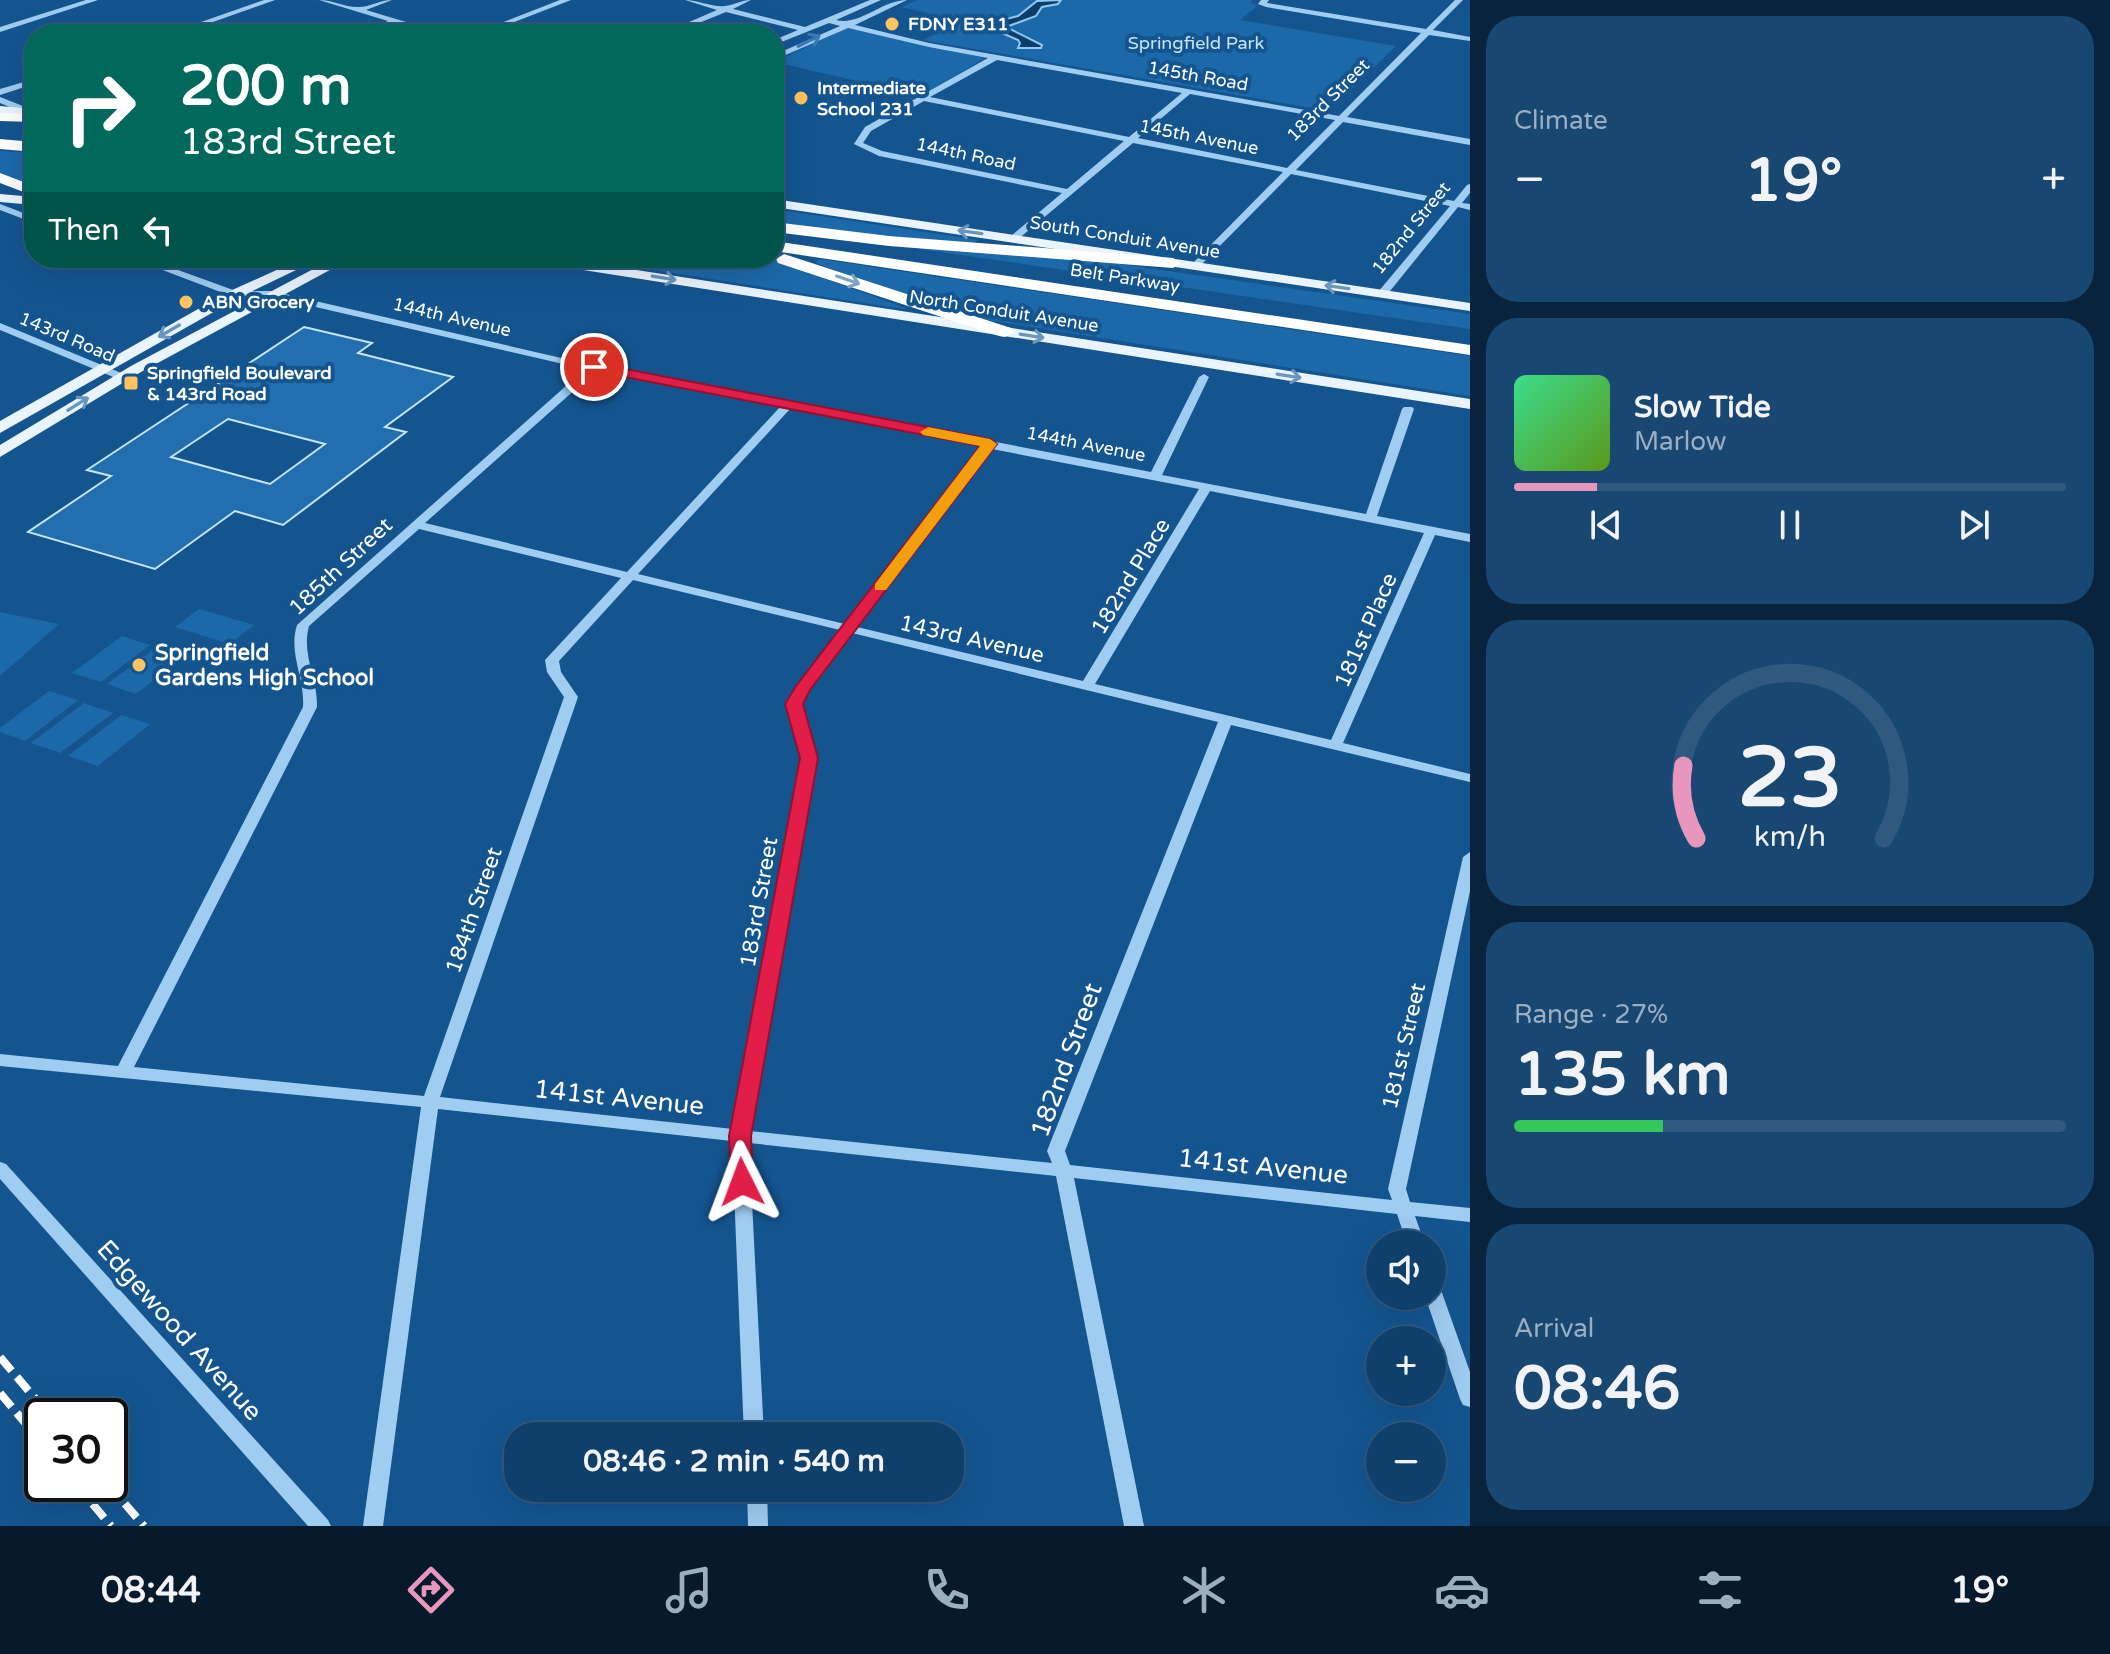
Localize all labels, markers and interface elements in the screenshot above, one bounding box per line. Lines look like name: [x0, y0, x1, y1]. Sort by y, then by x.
place label: FDNY E311: [908, 13, 1009, 35]
marker: FDNY E311: [883, 15, 901, 33]
park label: Springfield Park: [1128, 32, 1264, 54]
one-way arrow: [797, 33, 821, 48]
text: 200 m: [180, 53, 351, 120]
street label: 183rd Street: [1282, 54, 1374, 146]
icon: right: [48, 56, 152, 160]
street label: 145th Road: [1146, 56, 1250, 96]
place label: Intermediate School 231: [817, 77, 926, 120]
marker: Intermediate School 231: [792, 89, 810, 107]
text: Climate: [1514, 105, 1608, 136]
street label: 145th Avenue: [1138, 115, 1260, 159]
text: 183rd Street: [180, 121, 396, 164]
street label: 144th Road: [914, 133, 1018, 175]
text: 19°: [1744, 145, 1842, 217]
text: −: [1514, 154, 1545, 207]
text: +: [2041, 154, 2066, 207]
street label: 182nd Street: [1367, 177, 1455, 279]
icon: left: [136, 208, 180, 252]
street label: South Conduit Avenue: [1028, 211, 1222, 263]
text: Then: [48, 212, 120, 249]
one-way arrow: [958, 224, 983, 239]
street label: Belt Parkway: [1069, 258, 1182, 298]
one-way arrow: [651, 272, 676, 287]
one-way arrow: [836, 274, 861, 289]
one-way arrow: [1325, 279, 1351, 294]
street label: North Conduit Avenue: [908, 285, 1100, 337]
place label: ABN Grocery: [202, 291, 315, 313]
marker: ABN Grocery: [177, 293, 195, 311]
street label: 144th Avenue: [391, 293, 513, 341]
street label: 143rd Road: [16, 307, 118, 367]
one-way arrow: [158, 324, 182, 339]
one-way arrow: [1019, 329, 1044, 344]
pin: [560, 333, 628, 401]
icon: arrive: [572, 345, 616, 389]
place label: Springfield Boulevard & 143rd Road: [147, 362, 332, 405]
one-way arrow: [1276, 369, 1301, 384]
marker: Springfield Boulevard & 143rd Road: [122, 374, 140, 392]
text: Slow Tide: [1634, 389, 1771, 426]
one-way arrow: [66, 396, 89, 412]
street label: 144th Avenue: [1025, 422, 1147, 466]
text: Marlow: [1634, 426, 1726, 457]
icon: previous: [1584, 503, 1628, 547]
icon: pause: [1768, 503, 1812, 547]
icon: next: [1952, 503, 1996, 547]
street label: 185th Street: [284, 512, 398, 621]
street label: 182nd Place: [1086, 514, 1176, 639]
street label: 181st Place: [1329, 569, 1403, 692]
street label: 143rd Avenue: [897, 610, 1047, 668]
place label: Springfield Gardens High School: [155, 640, 374, 691]
marker: Springfield Gardens High School: [130, 656, 148, 674]
text: 23: [1738, 729, 1842, 829]
text: km/h: [1754, 820, 1826, 854]
street label: 183rd Street: [735, 835, 783, 969]
street label: 184th Street: [440, 844, 508, 977]
street label: 182nd Street: [1024, 979, 1109, 1142]
street label: 181st Street: [1377, 980, 1431, 1112]
text: Range · 27%: [1514, 999, 1668, 1030]
text: 135 km: [1514, 1039, 1730, 1111]
street label: 141st Avenue: [532, 1073, 706, 1122]
position arrow: [700, 1140, 784, 1224]
street label: 141st Avenue: [1176, 1142, 1350, 1191]
map controls: [1366, 1230, 1446, 1502]
button: sound: [1366, 1230, 1446, 1310]
street label: Edgewood Avenue: [91, 1234, 269, 1427]
text: Arrival: [1514, 1313, 1594, 1344]
button: +: [1366, 1326, 1446, 1406]
text: 08:46: [1514, 1353, 1680, 1425]
speed limit sign: 30: [24, 1398, 128, 1502]
button: −: [1366, 1422, 1446, 1502]
text: 08:46 · 2 min · 540 m: [583, 1443, 885, 1480]
icon: directions: [403, 1562, 459, 1618]
icon: music: [661, 1562, 717, 1618]
icon: phone: [919, 1562, 975, 1618]
icon: climate: [1176, 1562, 1232, 1618]
icon: car: [1434, 1562, 1490, 1618]
icon: filters: [1692, 1562, 1748, 1618]
text: 08:44: [101, 1569, 201, 1612]
text: 19°: [1950, 1569, 2009, 1612]

